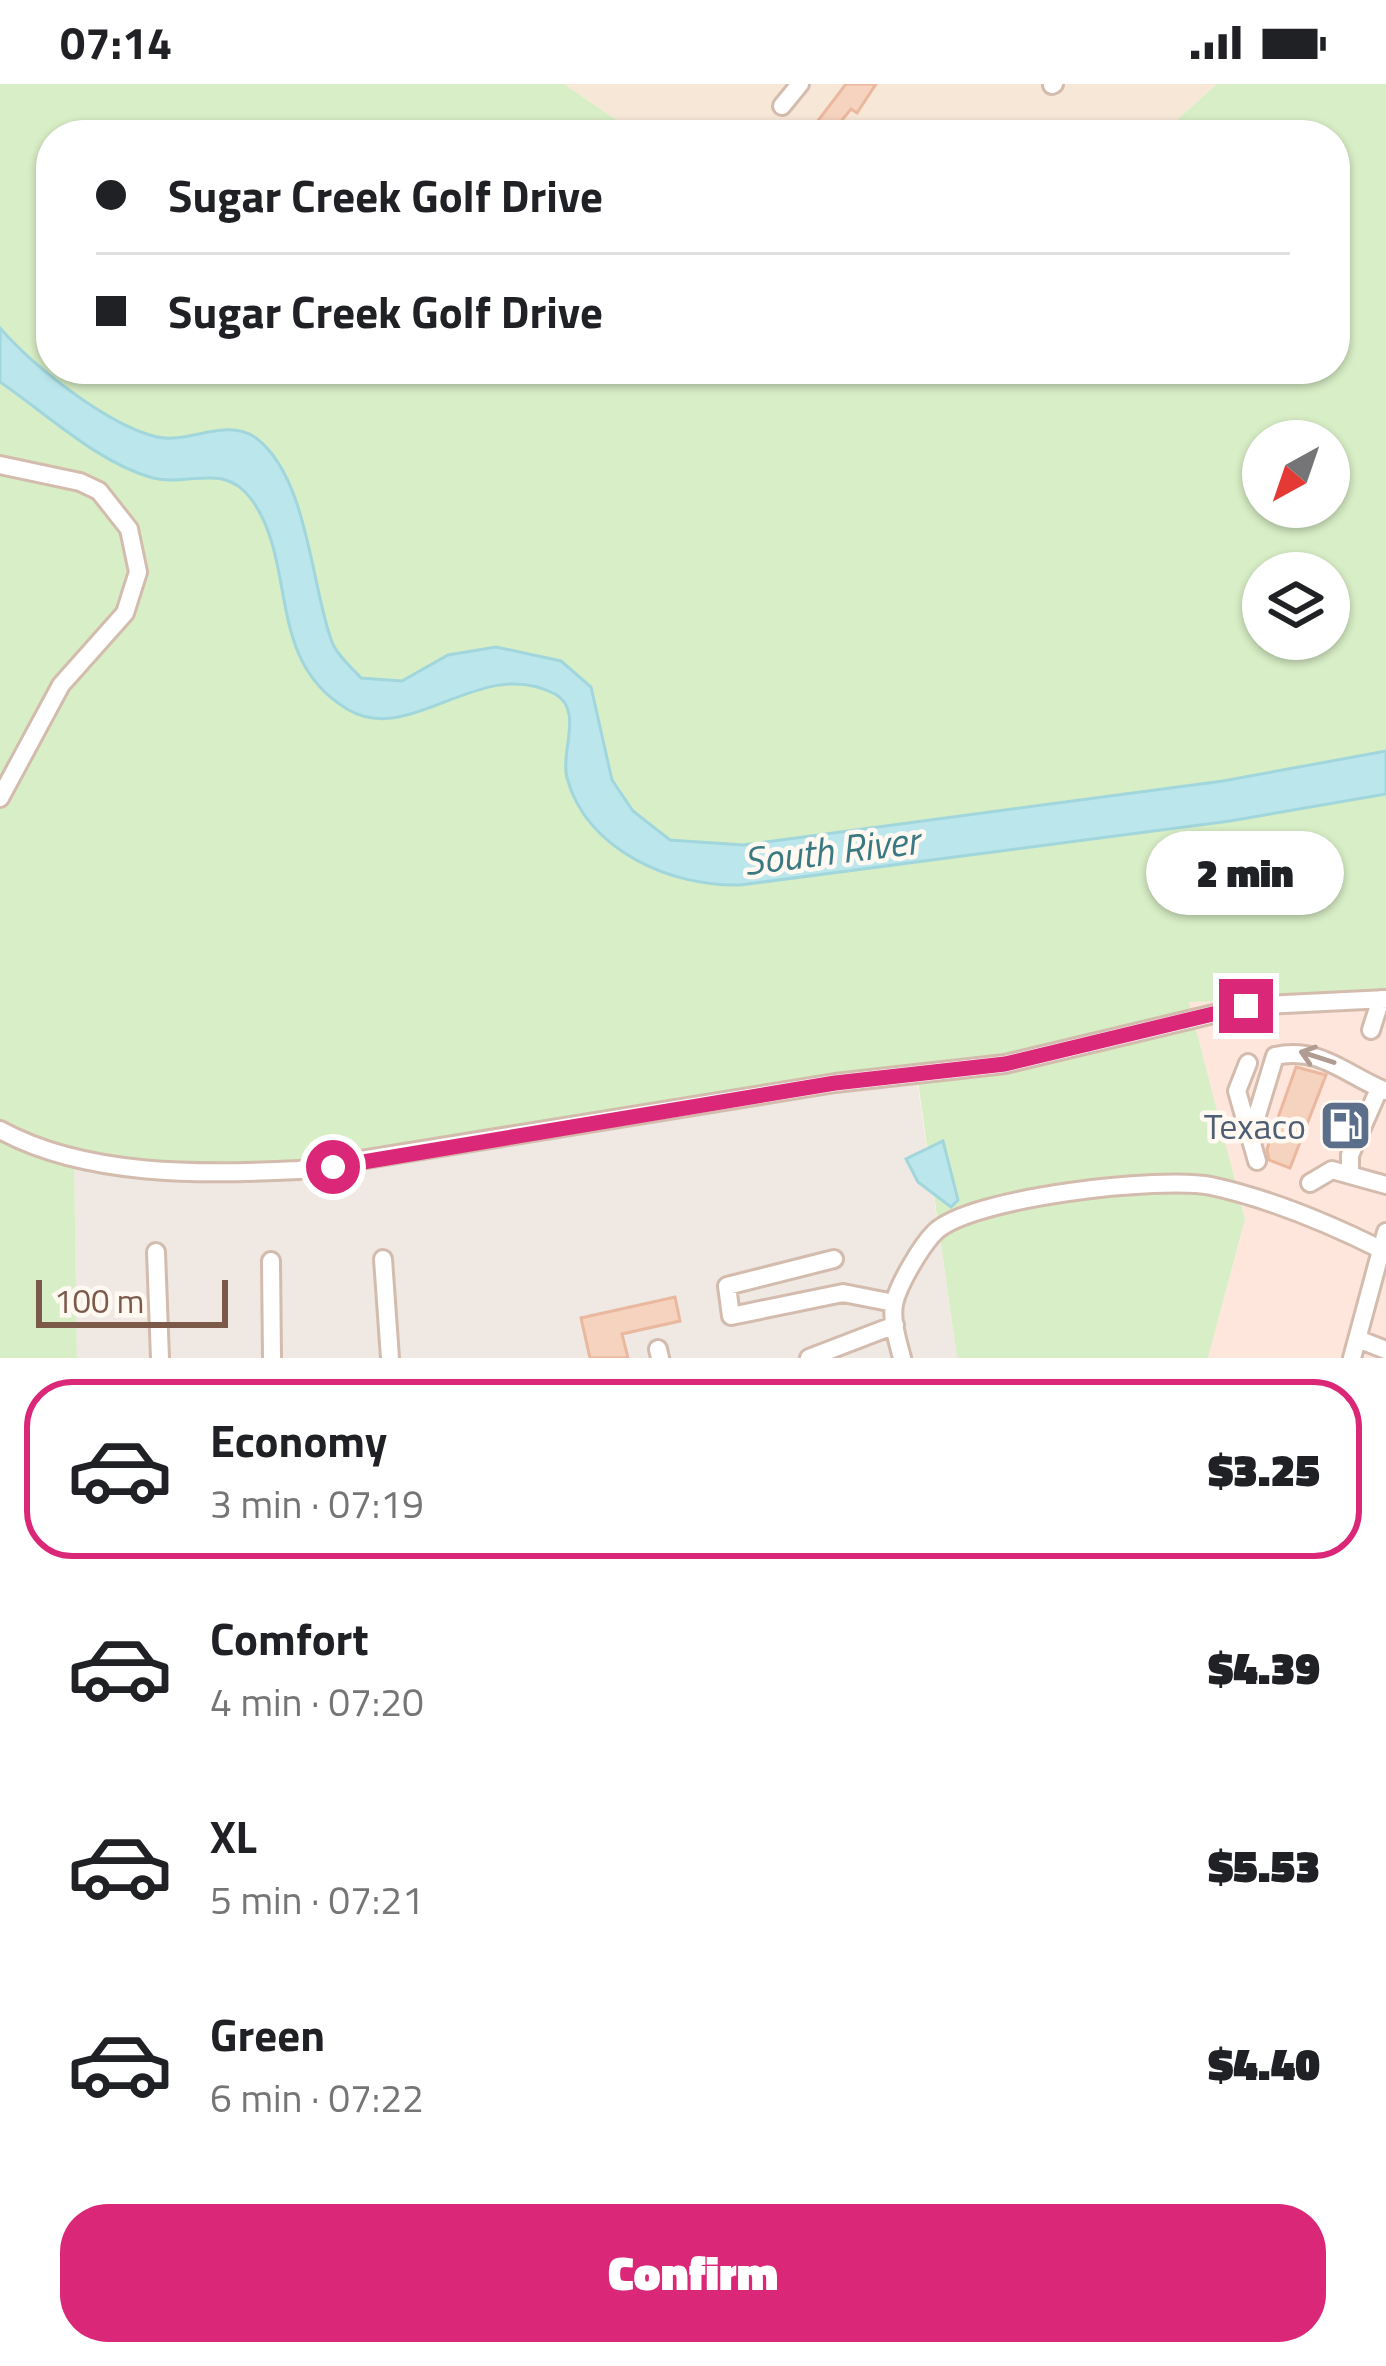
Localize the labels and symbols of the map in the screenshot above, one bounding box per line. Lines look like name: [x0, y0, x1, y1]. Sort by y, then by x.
north arrow: [1242, 420, 1350, 528]
water label: South River: [740, 809, 927, 890]
callout: 2 min: [1147, 832, 1345, 916]
route end: [1219, 979, 1273, 1033]
one-way arrow: [1299, 1045, 1337, 1067]
fuel station icon: Texaco: [1317, 1097, 1373, 1153]
place label: Texaco: [1204, 1098, 1306, 1153]
route start: [306, 1140, 360, 1194]
scale bar: [36, 1274, 228, 1327]

